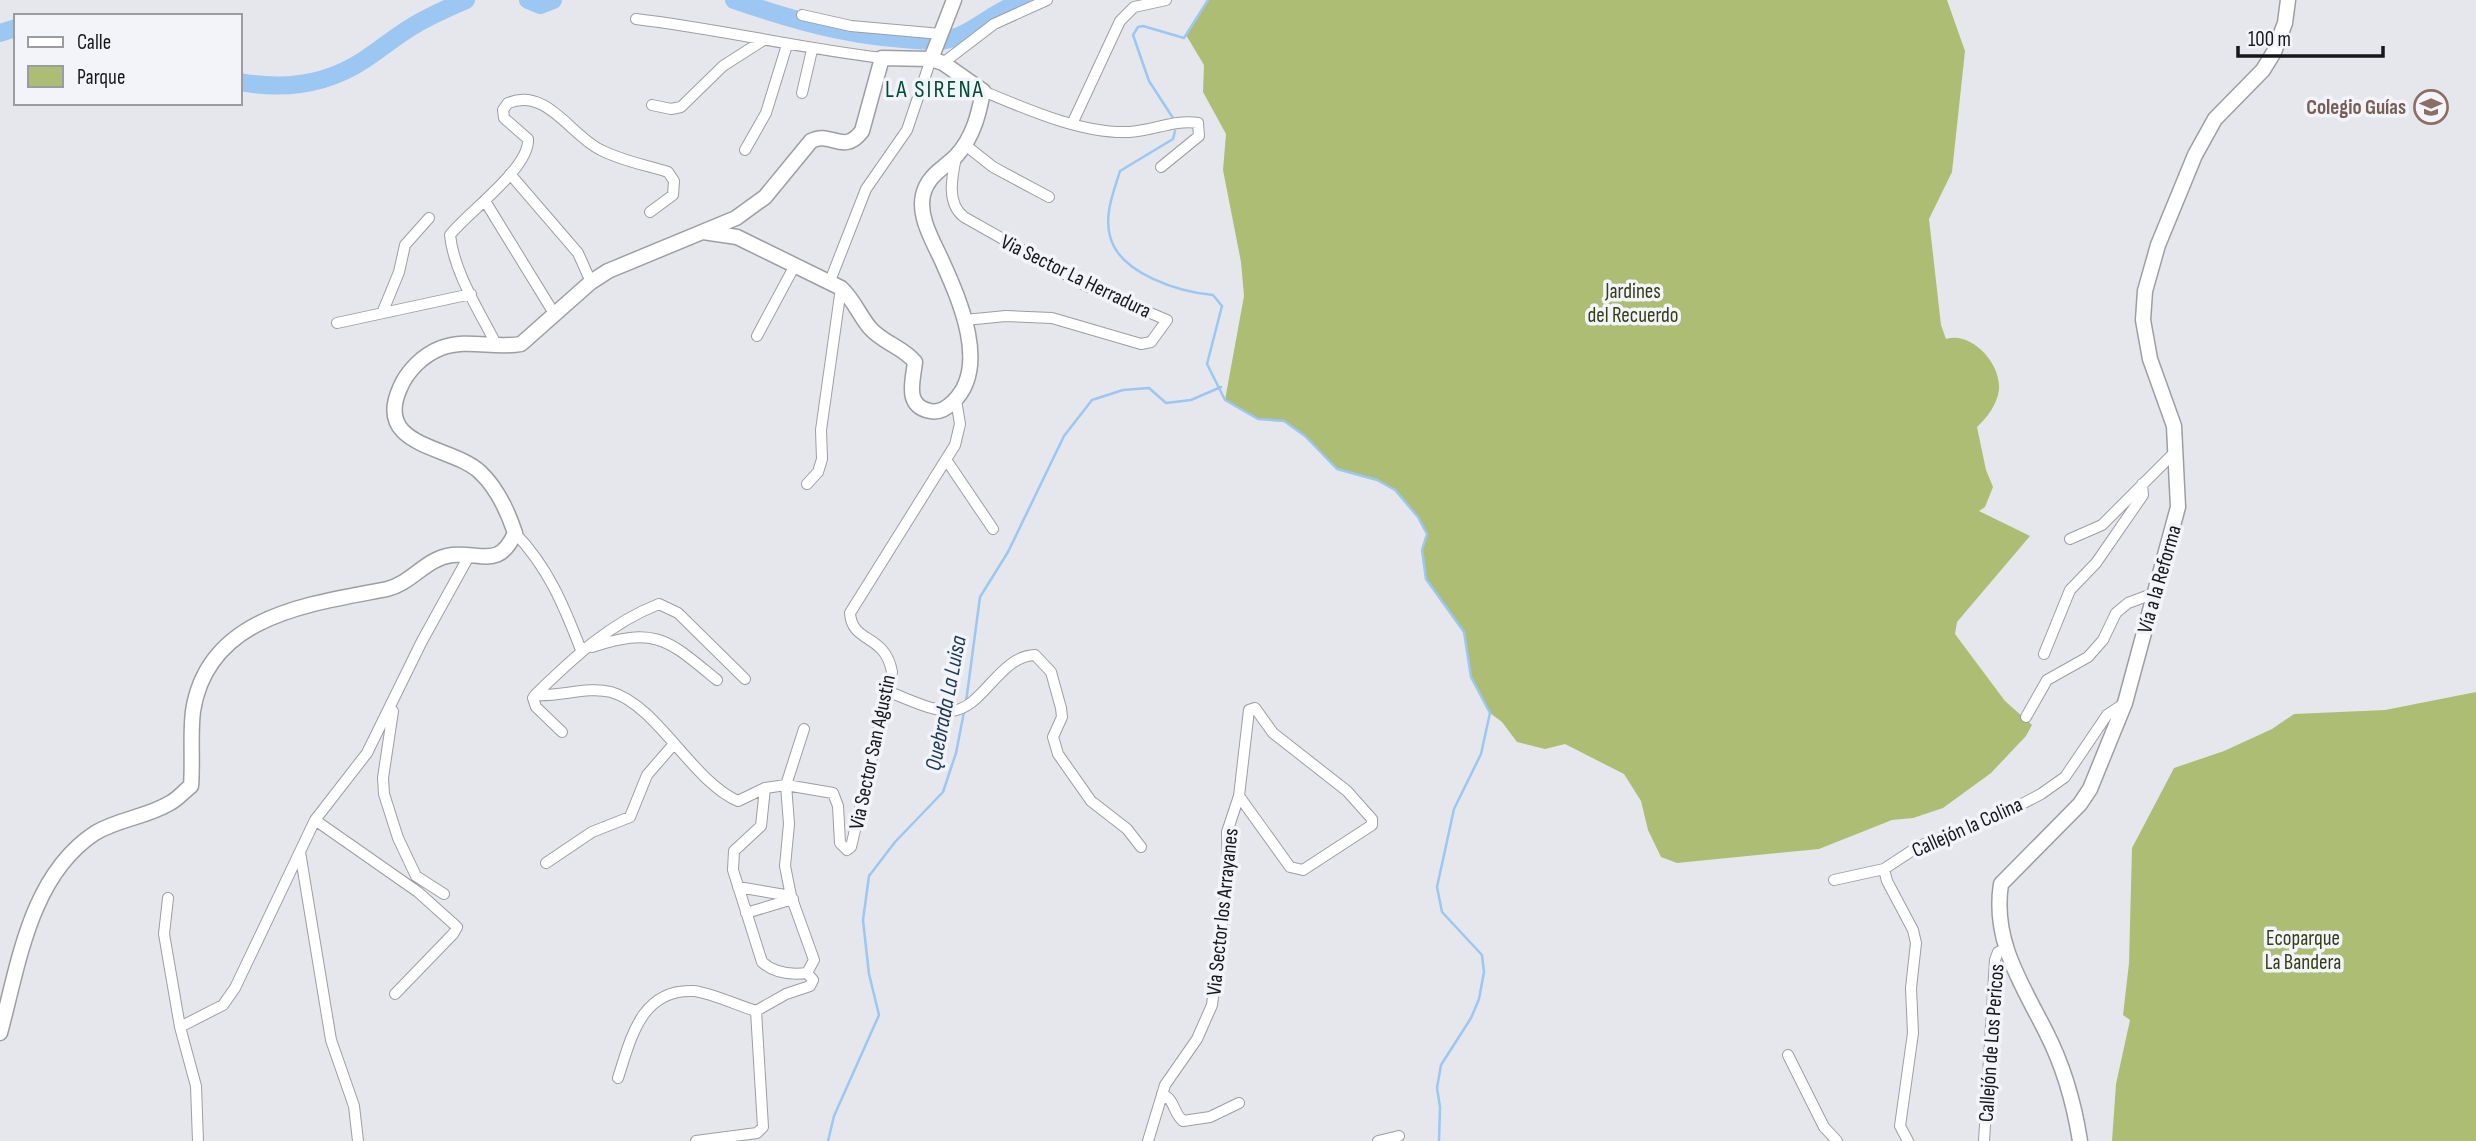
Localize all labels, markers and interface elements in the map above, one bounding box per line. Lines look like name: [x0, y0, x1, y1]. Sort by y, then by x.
legend: [14, 14, 242, 105]
scale bar: [2238, 14, 2383, 58]
text: 100 m: [2248, 27, 2291, 52]
text: Calle: [77, 30, 111, 55]
text: Parque: [77, 65, 125, 90]
district label: LA SIRENA: [885, 75, 985, 104]
school or university icon: Colegio Guías: [2412, 88, 2450, 126]
place label: Colegio Guías: [2306, 95, 2406, 120]
street label: Via Sector La Herradura: [996, 229, 1155, 324]
park label: Jardines del Recuerdo: [1587, 279, 1679, 328]
street label: Vía a la Reforma: [2132, 522, 2187, 636]
water label: Quebrada La Luisa: [919, 633, 973, 773]
street label: Via Sector San Agustin: [844, 672, 901, 832]
street label: Callejón la Colina: [1908, 792, 2026, 863]
street label: Via Sector los Arrayanes: [1201, 827, 1244, 997]
park label: Ecoparque La Bandera: [2265, 926, 2341, 975]
street label: Callejón de Los Pericos: [1974, 963, 2009, 1123]

